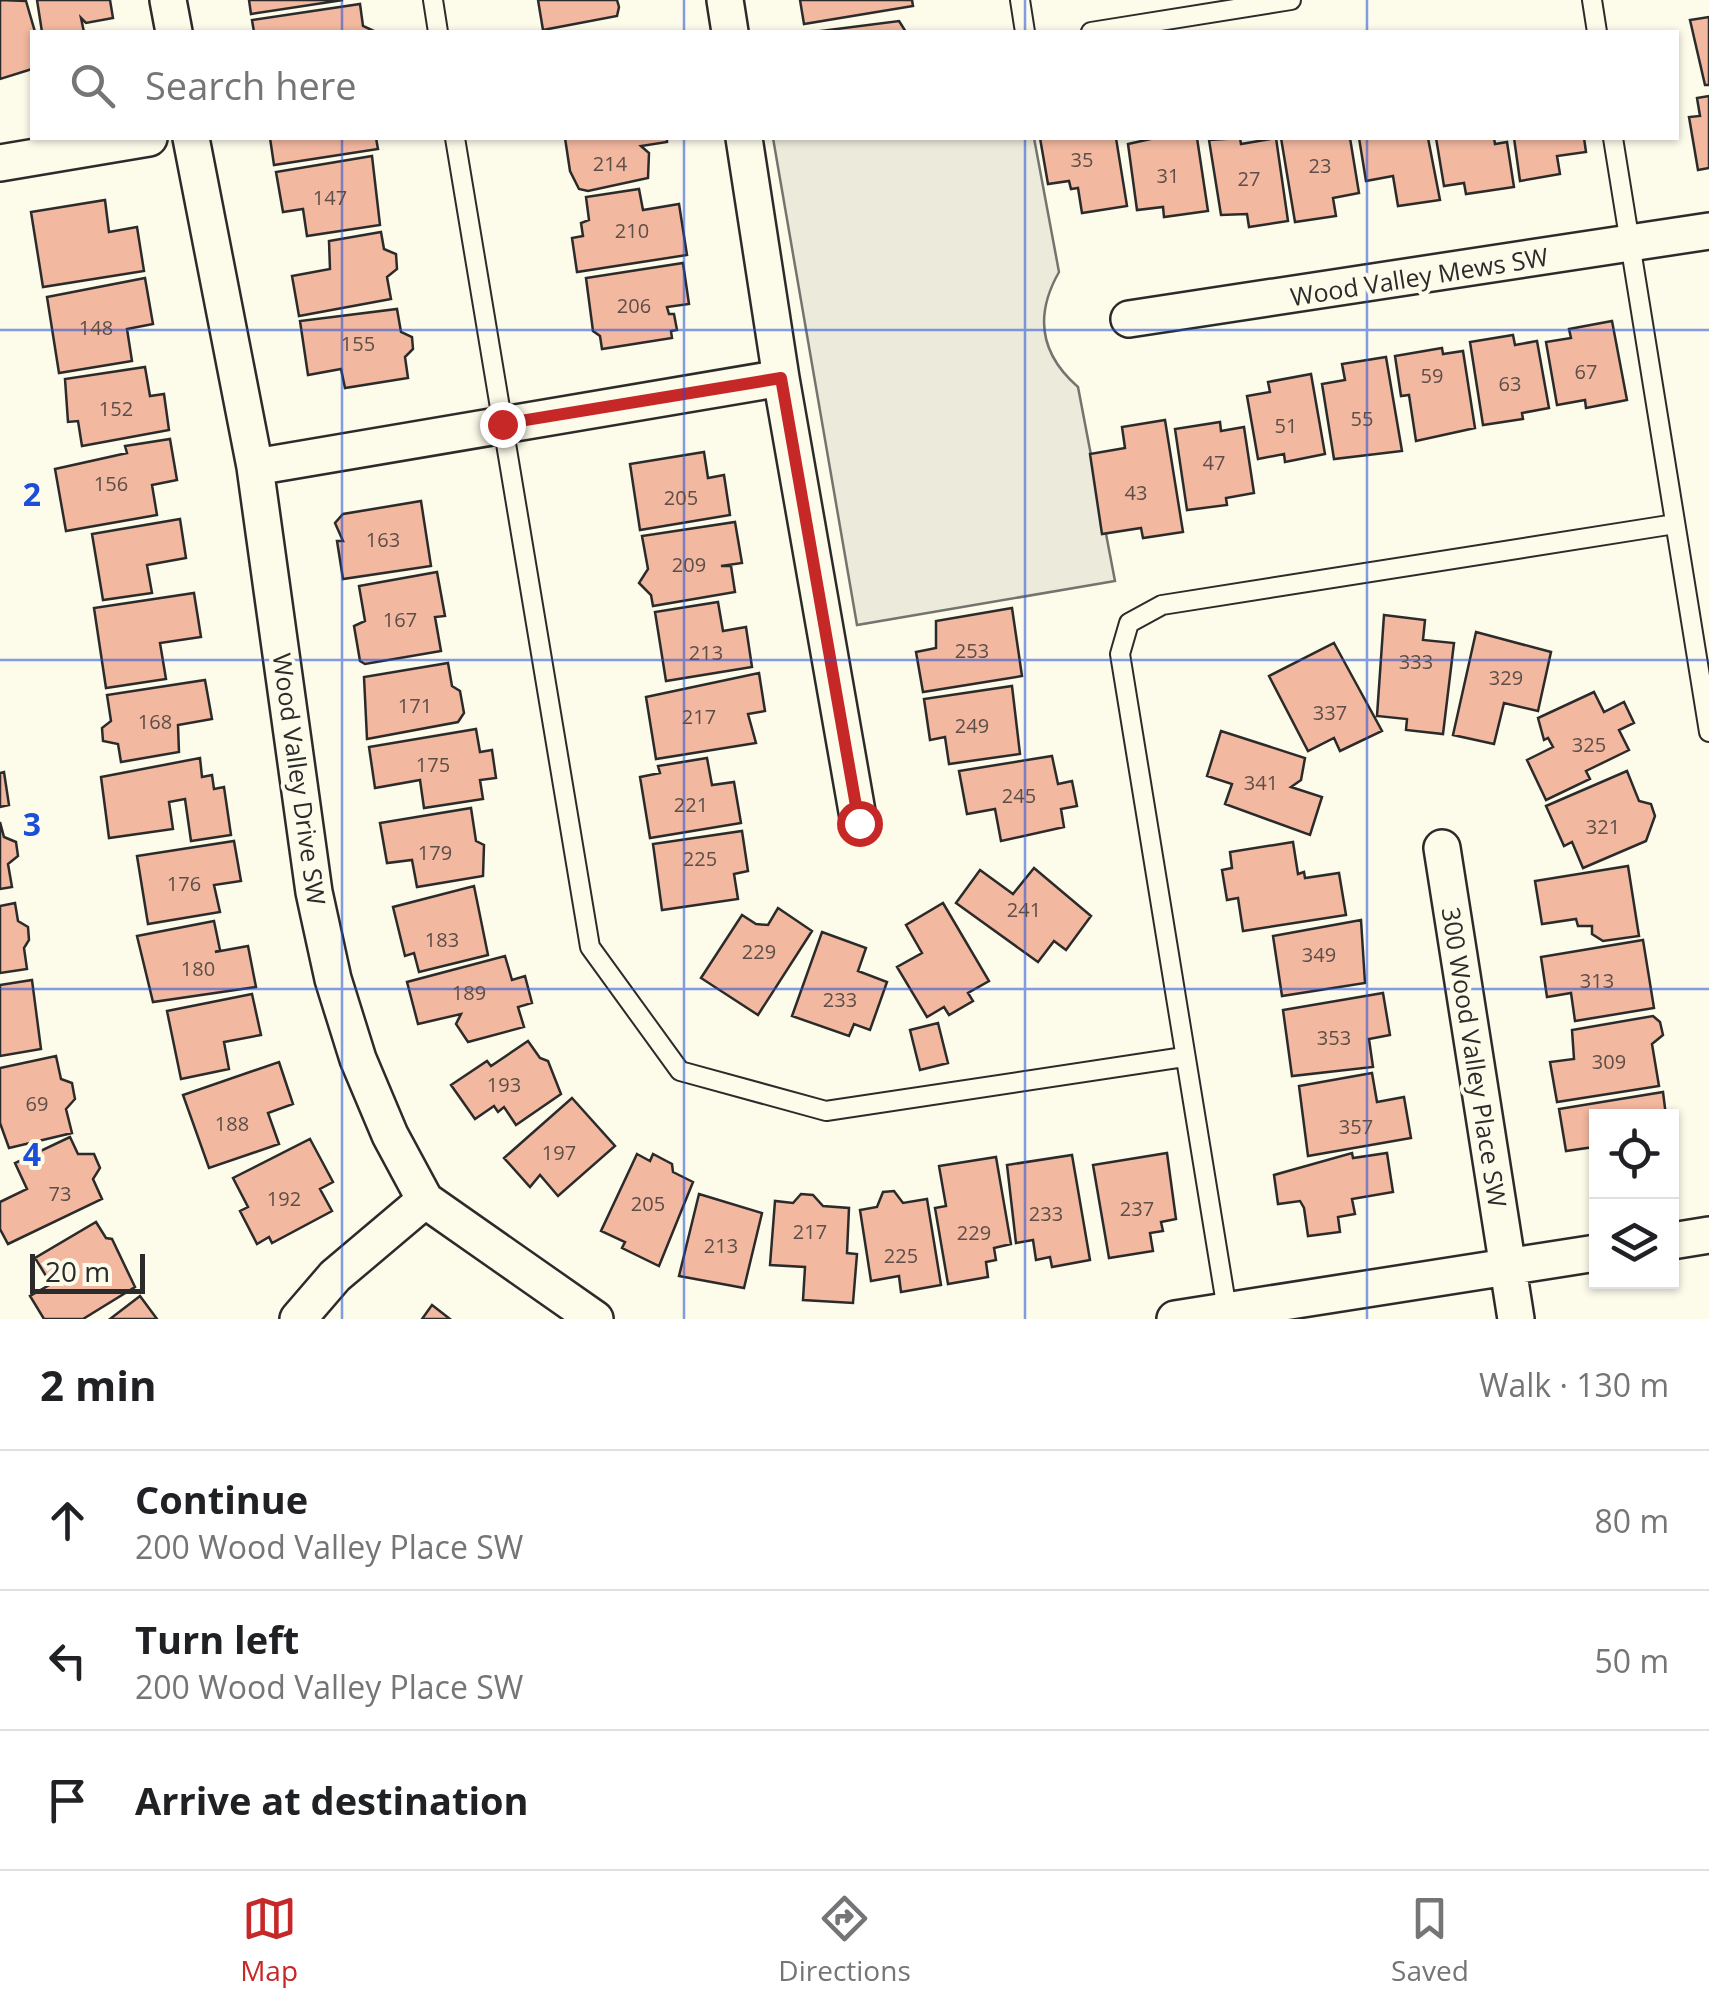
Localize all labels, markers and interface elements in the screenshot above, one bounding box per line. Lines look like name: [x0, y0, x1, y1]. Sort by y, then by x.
search box: [30, 30, 1679, 140]
icon: search: [65, 58, 120, 113]
text: Search here: [145, 59, 357, 111]
house number: 35: [1071, 146, 1093, 173]
house number: 214: [593, 150, 628, 177]
house number: 23: [1309, 152, 1331, 179]
house number: 31: [1157, 162, 1179, 189]
house number: 27: [1238, 165, 1260, 192]
house number: 147: [313, 184, 347, 211]
house number: 210: [615, 217, 649, 244]
street label: Wood Valley Mews SW: [1288, 239, 1550, 313]
house number: 206: [617, 292, 651, 319]
house number: 148: [79, 314, 113, 341]
house number: 155: [341, 330, 375, 357]
house number: 67: [1575, 358, 1597, 385]
house number: 59: [1421, 362, 1443, 389]
house number: 63: [1499, 370, 1521, 397]
house number: 152: [99, 395, 133, 422]
route end: [480, 402, 526, 448]
house number: 55: [1351, 405, 1373, 432]
house number: 51: [1275, 412, 1297, 439]
house number: 47: [1203, 449, 1225, 476]
house number: 156: [94, 470, 128, 497]
text: 2: [23, 472, 41, 515]
house number: 43: [1125, 479, 1147, 506]
house number: 205: [664, 484, 698, 511]
house number: 163: [366, 526, 400, 553]
house number: 209: [672, 551, 706, 578]
house number: 167: [383, 606, 417, 633]
house number: 253: [955, 637, 989, 664]
house number: 213: [689, 639, 723, 666]
house number: 333: [1399, 648, 1433, 675]
street label: Wood Valley Drive SW: [265, 651, 335, 907]
house number: 329: [1489, 664, 1523, 691]
house number: 171: [398, 692, 432, 719]
house number: 337: [1313, 699, 1347, 726]
house number: 217: [682, 703, 716, 730]
house number: 168: [138, 708, 172, 735]
house number: 249: [955, 712, 989, 739]
house number: 325: [1572, 731, 1606, 758]
house number: 175: [416, 751, 450, 778]
house number: 341: [1244, 769, 1278, 796]
house number: 245: [1002, 782, 1036, 809]
house number: 221: [674, 791, 708, 818]
route start: [837, 801, 883, 847]
text: 3: [23, 802, 41, 845]
house number: 321: [1586, 813, 1620, 840]
house number: 179: [418, 839, 452, 866]
house number: 225: [683, 845, 717, 872]
house number: 176: [167, 870, 201, 897]
house number: 241: [1007, 896, 1041, 923]
street label: 300 Wood Valley Place SW: [1434, 905, 1516, 1209]
house number: 183: [425, 926, 459, 953]
house number: 229: [742, 938, 776, 965]
house number: 349: [1302, 941, 1336, 968]
house number: 180: [181, 955, 215, 982]
house number: 313: [1580, 967, 1614, 994]
house number: 189: [452, 979, 486, 1006]
house number: 233: [823, 986, 857, 1013]
house number: 353: [1317, 1024, 1351, 1051]
house number: 309: [1592, 1048, 1626, 1075]
house number: 193: [487, 1071, 521, 1098]
house number: 69: [26, 1090, 48, 1117]
map controls: [1589, 1109, 1679, 1289]
button: locate: [1589, 1109, 1679, 1199]
house number: 188: [215, 1110, 249, 1137]
house number: 357: [1339, 1113, 1373, 1140]
text: 4: [23, 1132, 41, 1175]
house number: 197: [542, 1139, 576, 1166]
house number: 73: [49, 1180, 71, 1207]
house number: 192: [267, 1185, 301, 1212]
house number: 205: [631, 1190, 665, 1217]
house number: 237: [1120, 1195, 1154, 1222]
button: layers: [1589, 1199, 1679, 1289]
house number: 233: [1029, 1200, 1063, 1227]
house number: 217: [793, 1218, 827, 1245]
house number: 229: [957, 1219, 991, 1246]
house number: 213: [704, 1232, 738, 1259]
house number: 225: [884, 1242, 918, 1269]
scale bar: [30, 1249, 145, 1294]
text: 20 m: [45, 1252, 110, 1290]
text: 2 min: [40, 1356, 157, 1413]
text: Walk · 130 m: [1479, 1363, 1669, 1406]
text: Continue: [135, 1473, 308, 1525]
icon: ahead: [40, 1493, 95, 1548]
text: 80 m: [1594, 1499, 1669, 1542]
text: 200 Wood Valley Place SW: [135, 1525, 523, 1568]
text: Turn left: [135, 1613, 299, 1665]
icon: left: [40, 1633, 95, 1688]
text: 50 m: [1594, 1639, 1669, 1682]
text: 200 Wood Valley Place SW: [135, 1665, 523, 1708]
icon: arrive: [40, 1773, 95, 1828]
text: Arrive at destination: [135, 1774, 529, 1826]
tab: Map: [240, 1891, 298, 1989]
tab: Directions: [778, 1891, 911, 1989]
tab: Saved: [1391, 1891, 1469, 1989]

